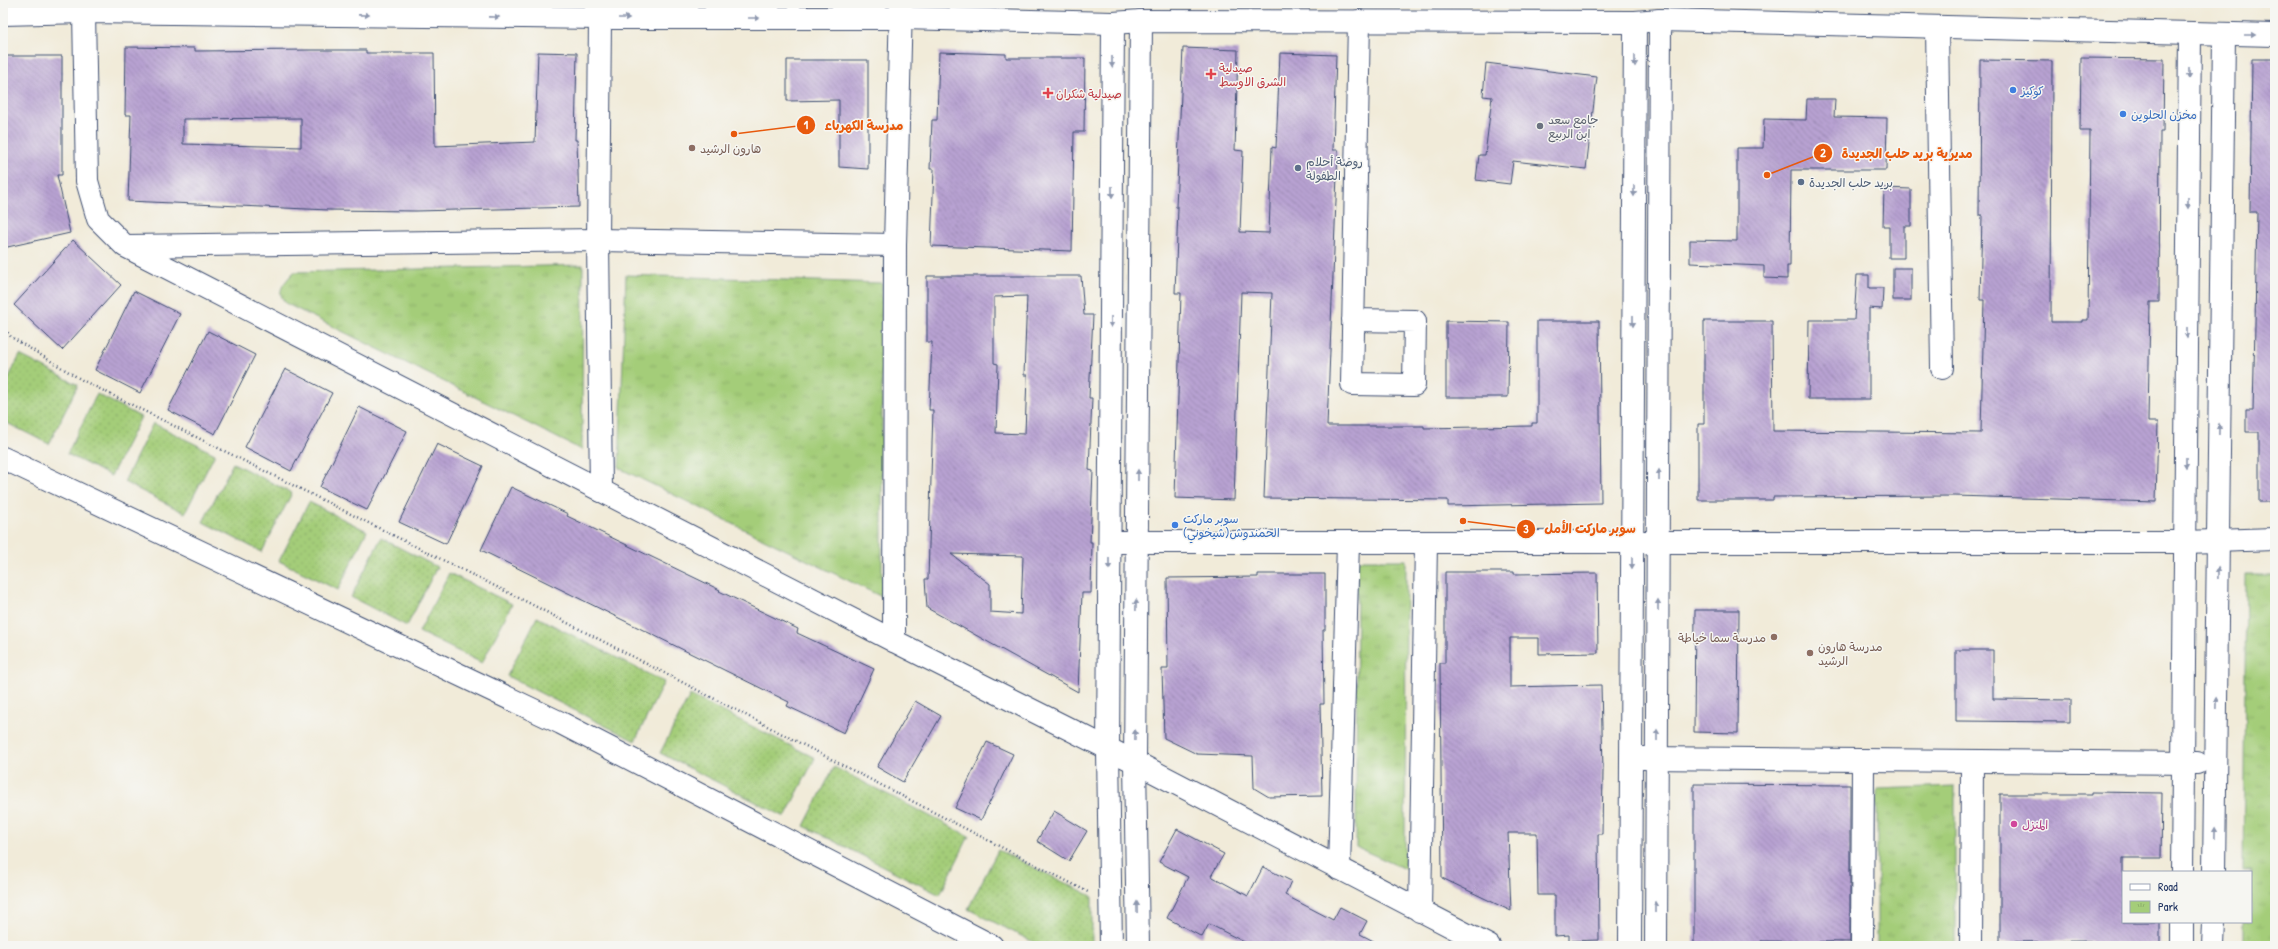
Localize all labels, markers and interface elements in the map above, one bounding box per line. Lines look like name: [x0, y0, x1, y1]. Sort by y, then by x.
one-way arrow: [358, 12, 371, 18]
one-way arrow: [488, 14, 501, 20]
one-way arrow: [618, 15, 631, 21]
one-way arrow: [748, 15, 761, 21]
one-way arrow: [2244, 31, 2256, 38]
one-way arrow: [1632, 55, 1638, 68]
one-way arrow: [1109, 56, 1115, 69]
place label: صيدلية الشرق الاوسط: [1219, 59, 1286, 90]
one-way arrow: [2186, 67, 2192, 80]
marker: صيدلية الشرق الاوسط: [1206, 69, 1216, 79]
place label: كوكيز: [2020, 82, 2044, 99]
place label: صيدلية شكران: [1056, 85, 1122, 102]
marker: كوكيز: [2008, 85, 2018, 95]
marker: صيدلية شكران: [1043, 88, 1053, 98]
place label: مخزن الحلوين: [2131, 106, 2197, 123]
marker: مخزن الحلوين: [2118, 109, 2128, 119]
place label: جامع سعد ابن الربيع: [1548, 111, 1599, 143]
callout: مدرسة الكهرباء: [796, 113, 911, 138]
text: 1: [804, 116, 809, 133]
text: مدرسة الكهرباء: [825, 116, 904, 134]
marker: جامع سعد ابن الربيع: [1535, 121, 1545, 131]
place label: هارون الرشيد: [700, 140, 761, 157]
callout: مديرية بريد حلب الجديدة: [1813, 141, 1980, 166]
marker: هارون الرشيد: [687, 143, 697, 153]
text: 2: [1820, 144, 1826, 161]
text: مديرية بريد حلب الجديدة: [1842, 144, 1972, 162]
place label: روضة أحلام الطفولة: [1306, 153, 1363, 184]
marker: روضة أحلام الطفولة: [1293, 163, 1303, 173]
place label: بريد حلب الجديدة: [1809, 174, 1893, 191]
marker: بريد حلب الجديدة: [1796, 177, 1806, 187]
one-way arrow: [1631, 185, 1637, 198]
one-way arrow: [1109, 186, 1115, 199]
one-way arrow: [2185, 197, 2191, 210]
one-way arrow: [1630, 315, 1636, 328]
one-way arrow: [1108, 316, 1114, 329]
one-way arrow: [2184, 327, 2190, 340]
one-way arrow: [2216, 422, 2222, 435]
one-way arrow: [2183, 457, 2189, 470]
one-way arrow: [1135, 468, 1141, 481]
one-way arrow: [1656, 468, 1662, 481]
place label: سوبر ماركت الحمندوش(شيخوني): [1183, 510, 1280, 544]
callout: سوبر ماركت الأمل: [1516, 516, 1643, 541]
text: سوبر ماركت الأمل: [1544, 519, 1636, 537]
marker: سوبر ماركت الحمندوش(شيخوني): [1170, 520, 1180, 530]
text: 3: [1523, 520, 1529, 537]
one-way arrow: [1629, 557, 1635, 570]
one-way arrow: [1106, 558, 1113, 570]
one-way arrow: [2215, 566, 2221, 579]
one-way arrow: [1655, 598, 1661, 611]
one-way arrow: [1133, 599, 1140, 611]
place label: مدرسة سما خياطة: [1678, 629, 1766, 646]
marker: مدرسة سما خياطة: [1769, 632, 1779, 642]
place label: مدرسة هارون الرشيد: [1818, 638, 1883, 669]
marker: مدرسة هارون الرشيد: [1805, 648, 1815, 658]
one-way arrow: [2213, 696, 2219, 709]
one-way arrow: [1132, 728, 1138, 741]
one-way arrow: [1654, 728, 1660, 741]
place label: المنزل: [2022, 816, 2048, 833]
marker: المنزل: [2009, 819, 2019, 829]
one-way arrow: [2212, 826, 2218, 839]
legend: [2122, 871, 2252, 923]
text: Road: [2158, 878, 2178, 895]
text: Park: [2158, 898, 2178, 915]
one-way arrow: [1134, 900, 1140, 913]
one-way arrow: [1653, 900, 1659, 913]

